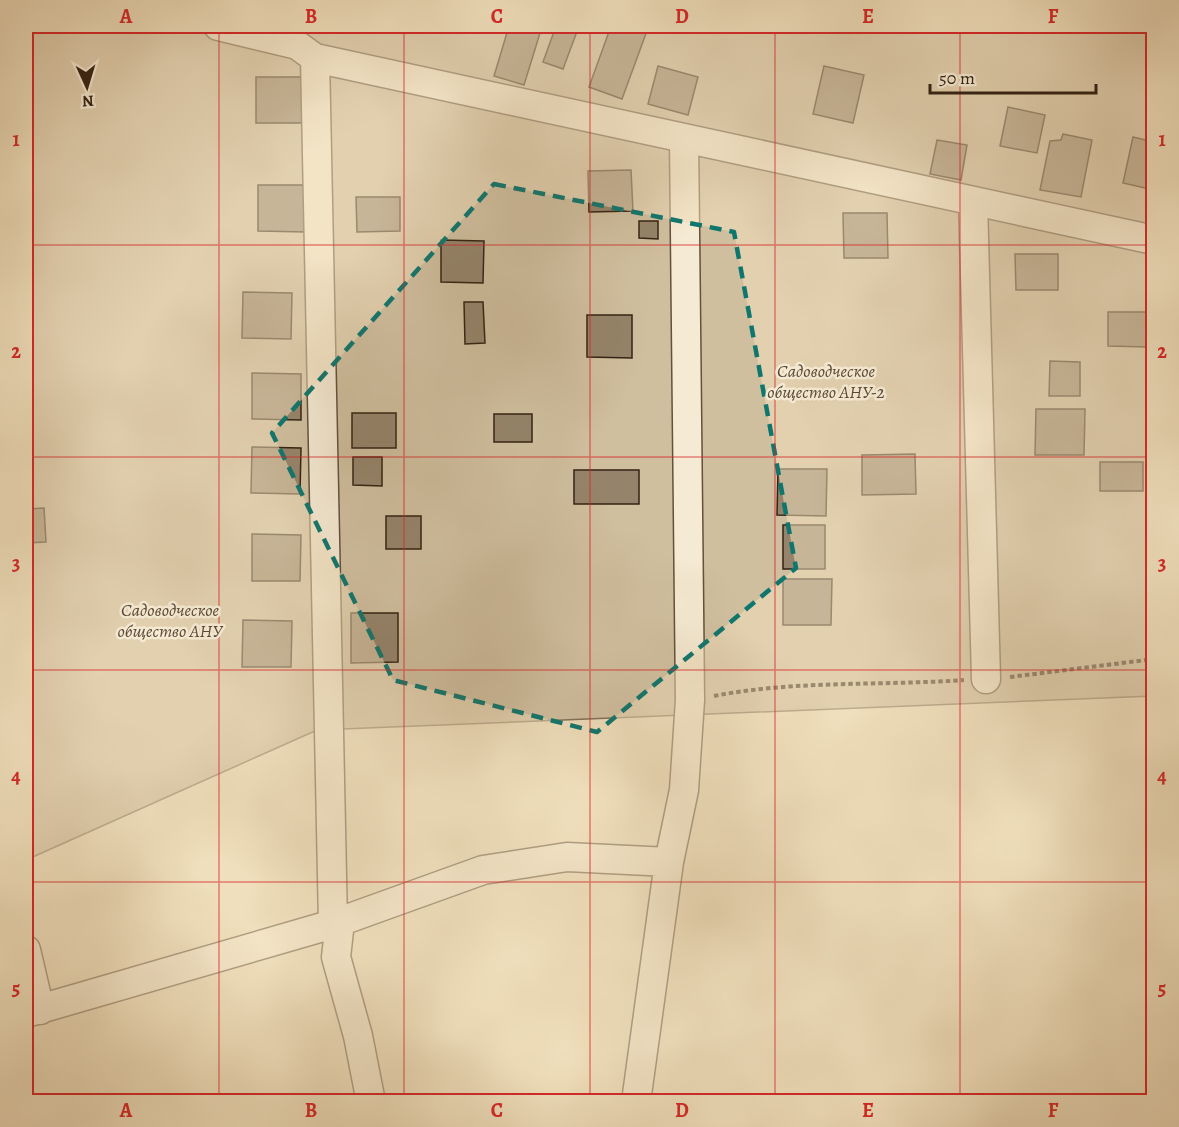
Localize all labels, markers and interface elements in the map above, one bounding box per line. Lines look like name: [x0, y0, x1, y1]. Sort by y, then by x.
text: A: [119, 3, 133, 30]
text: B: [305, 3, 317, 30]
text: C: [491, 3, 503, 30]
text: D: [675, 3, 689, 30]
text: E: [862, 3, 874, 30]
text: F: [1048, 3, 1059, 30]
north arrow: [57, 57, 117, 117]
scale bar: [930, 57, 1096, 95]
text: 50 m: [939, 66, 975, 90]
text: N: [81, 90, 95, 112]
text: 1: [12, 126, 20, 153]
text: 1: [1158, 126, 1166, 153]
text: 2: [11, 338, 21, 365]
text: 2: [1157, 338, 1167, 365]
park label: Садоводческое общество АНУ-2: [767, 359, 885, 404]
text: 3: [12, 550, 20, 577]
text: 3: [1158, 550, 1166, 577]
park label: Садоводческое общество АНУ: [117, 598, 223, 643]
text: 4: [11, 763, 21, 790]
text: 4: [1157, 763, 1167, 790]
text: 5: [12, 975, 20, 1002]
text: 5: [1158, 975, 1166, 1002]
text: A: [119, 1097, 133, 1124]
text: B: [305, 1097, 317, 1124]
text: C: [491, 1097, 503, 1124]
text: D: [675, 1097, 689, 1124]
text: E: [862, 1097, 874, 1124]
text: F: [1048, 1097, 1059, 1124]

